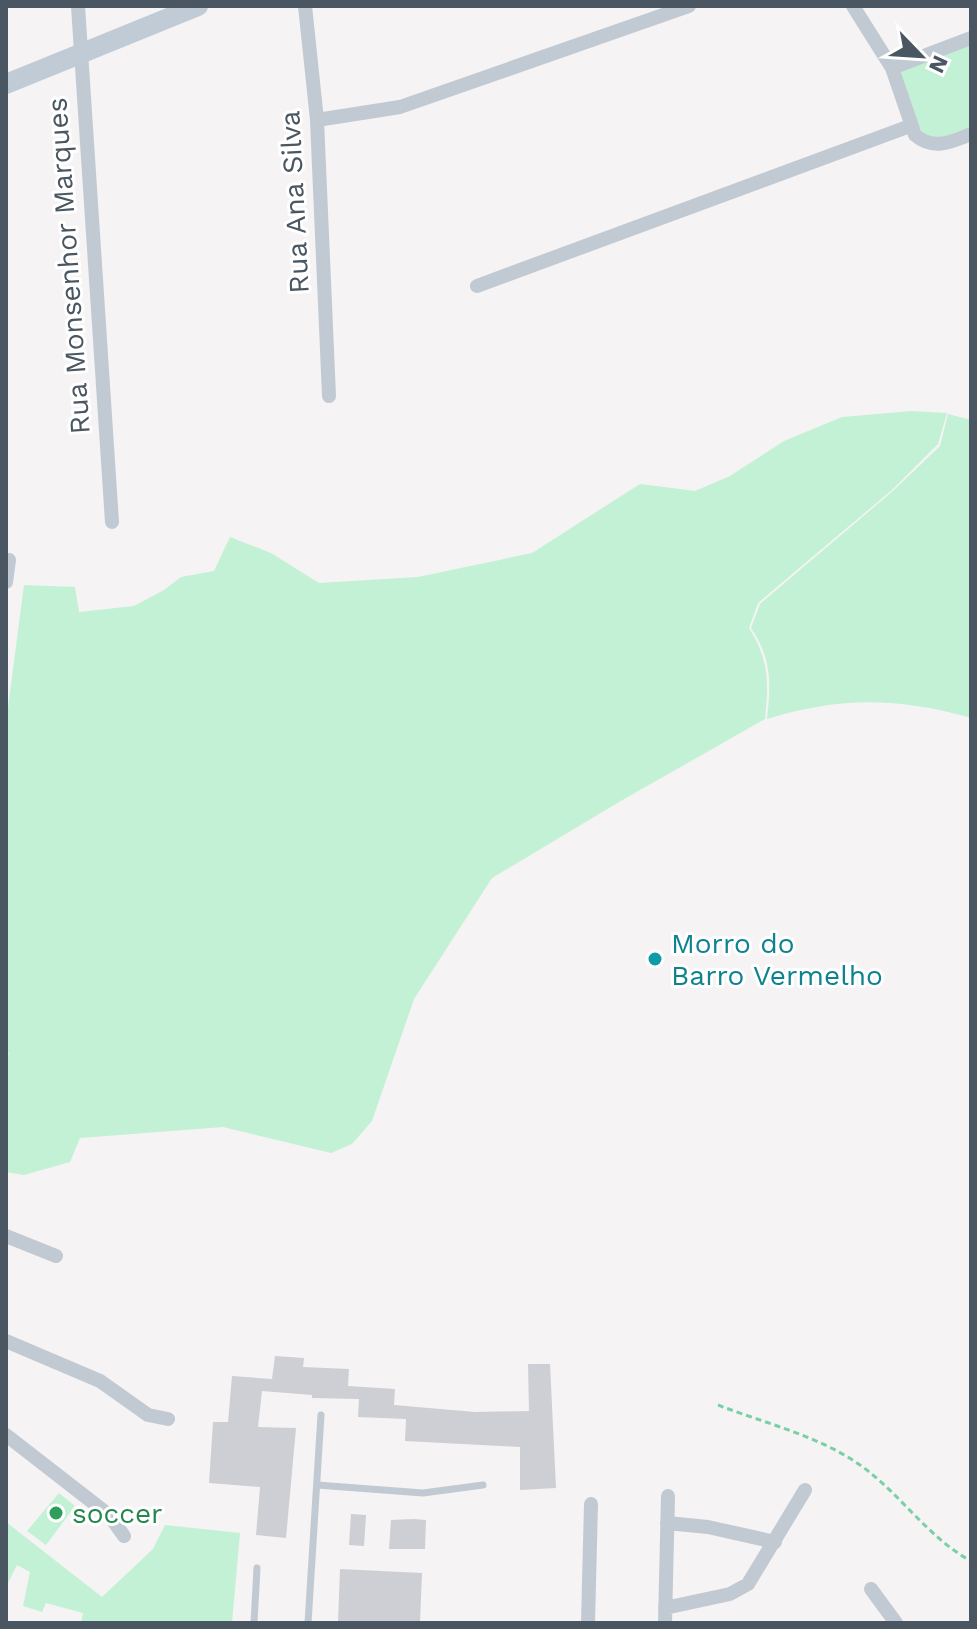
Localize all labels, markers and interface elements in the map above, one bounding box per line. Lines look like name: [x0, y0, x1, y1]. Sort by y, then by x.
north arrow: [881, 16, 961, 96]
text: N: [924, 52, 953, 77]
street label: Rua Monsenhor Marques: [40, 97, 97, 435]
street label: Rua Ana Silva: [273, 110, 316, 294]
place label: Morro do Barro Vermelho: [671, 927, 883, 992]
marker: Morro do Barro Vermelho: [646, 950, 664, 968]
place label: soccer: [72, 1497, 163, 1530]
marker: soccer: [47, 1504, 65, 1522]

